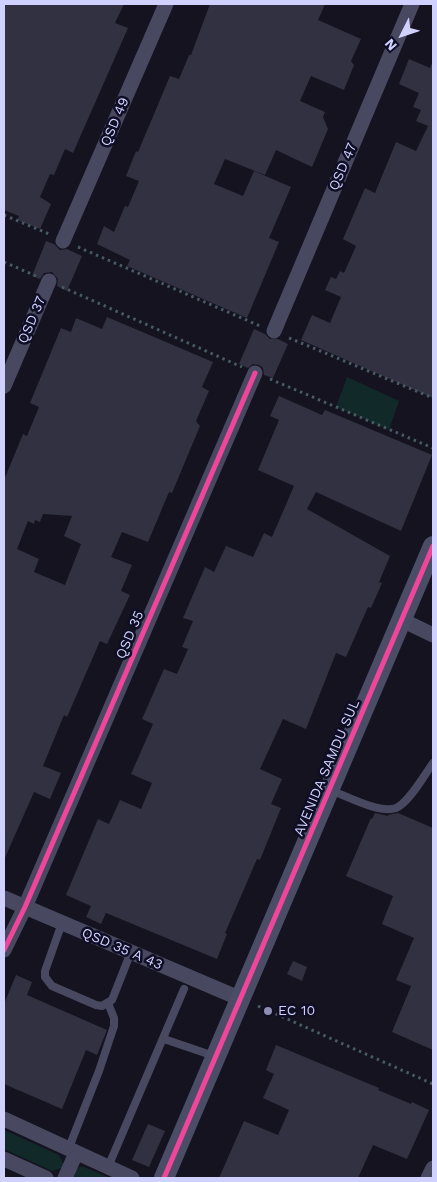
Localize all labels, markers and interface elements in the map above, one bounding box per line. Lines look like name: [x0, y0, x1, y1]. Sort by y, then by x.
north arrow: [377, 10, 427, 60]
text: N: [381, 36, 400, 54]
street label: QSD 49: [97, 95, 133, 149]
street label: QSD 47: [325, 141, 361, 193]
street label: QSD 37: [15, 294, 49, 346]
street label: QSD 35: [112, 608, 148, 662]
street label: AVENIDA SAMDU SUL: [291, 697, 363, 839]
street label: QSD 35 A 43: [79, 924, 165, 974]
place label: EC 10: [278, 1003, 315, 1019]
marker: EC 10: [262, 1005, 274, 1017]

